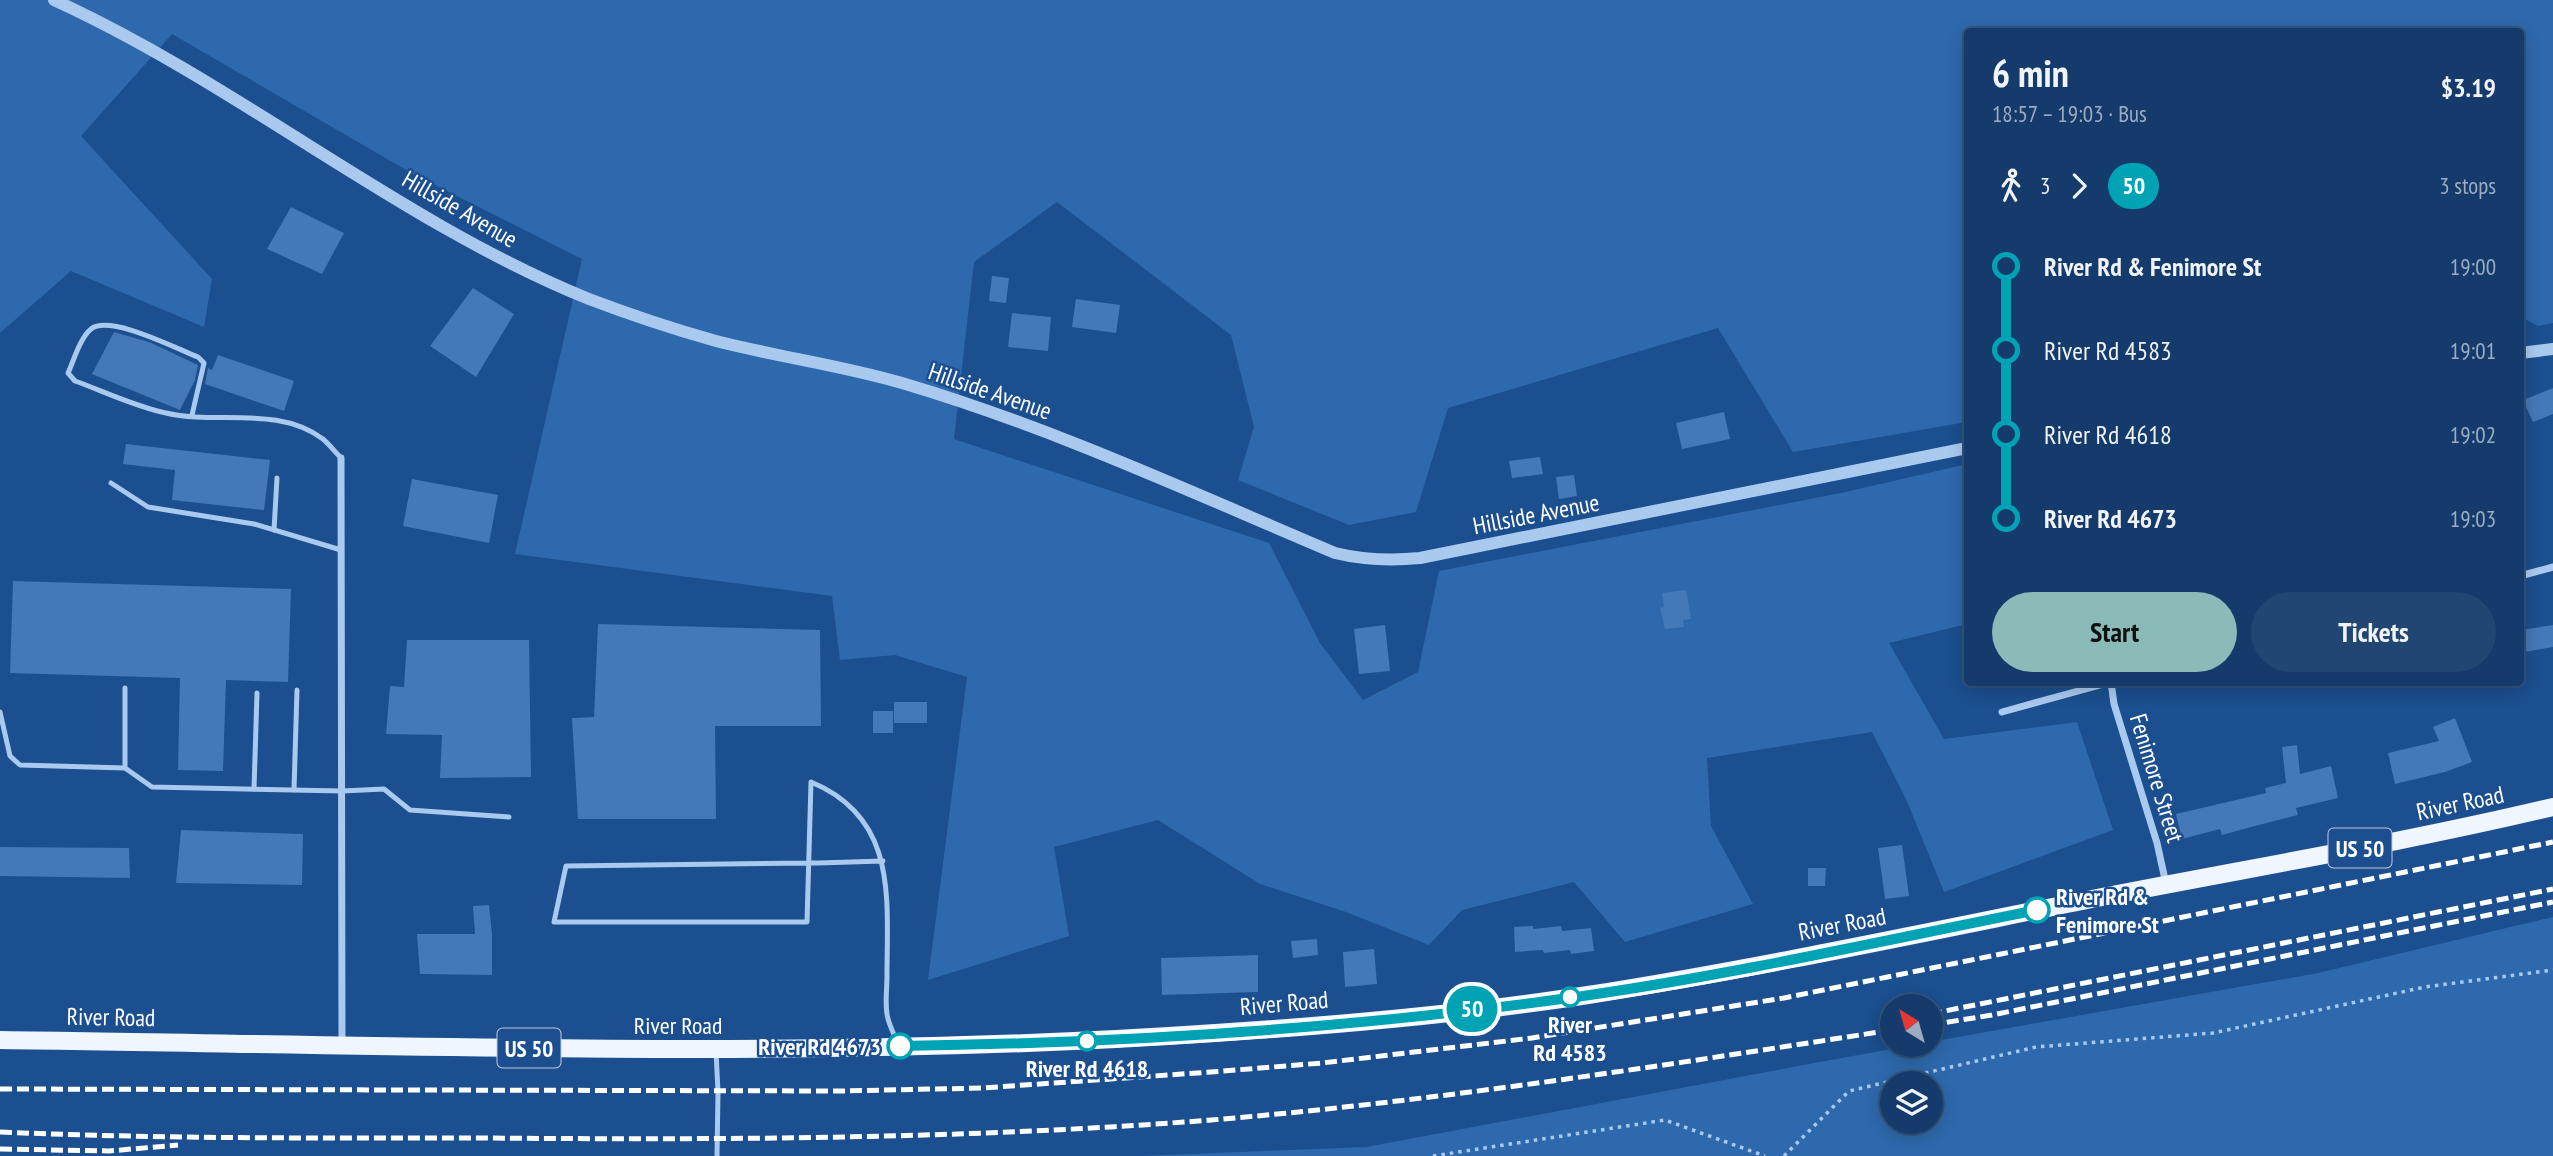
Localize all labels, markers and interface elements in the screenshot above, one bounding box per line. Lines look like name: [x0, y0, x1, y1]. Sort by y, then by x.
text: 6 min: [1992, 48, 2069, 97]
text: $3.19: [2441, 71, 2496, 104]
text: 18:57 – 19:03 · Bus: [1992, 99, 2147, 128]
street label: Hillside Avenue: [397, 164, 523, 254]
icon: walk: [1992, 167, 2030, 205]
icon: forward: [2060, 167, 2098, 205]
text: 50: [2122, 170, 2145, 201]
text: 3: [2040, 171, 2050, 200]
text: 3 stops: [2439, 171, 2496, 200]
text: River Rd & Fenimore St: [2044, 250, 2261, 283]
text: 19:00: [2450, 252, 2496, 281]
text: River Rd 4583: [2044, 334, 2172, 367]
text: 19:01: [2450, 336, 2496, 365]
street label: Hillside Avenue: [924, 356, 1056, 426]
text: River Rd 4618: [2044, 418, 2172, 451]
text: 19:02: [2450, 420, 2496, 449]
street label: Hillside Avenue: [1470, 487, 1602, 541]
text: River Rd 4673: [2044, 502, 2177, 535]
text: 19:03: [2450, 504, 2496, 533]
button: Start: [1992, 592, 2237, 672]
button: Tickets: [2251, 592, 2496, 672]
street label: Fenimore Street: [2123, 710, 2191, 846]
street label: River Road: [2413, 779, 2507, 827]
road number: US 50: [2328, 828, 2392, 868]
place label: River Rd & Fenimore St: [2056, 881, 2159, 940]
marker: River Rd & Fenimore St: [2024, 897, 2050, 923]
street label: River Road: [1796, 900, 1888, 948]
street label: River Road: [1239, 984, 1329, 1022]
line badge: 50: [1440, 986, 1504, 1032]
marker: River Rd 4583: [1560, 987, 1580, 1007]
text: 50: [1461, 993, 1483, 1024]
north arrow: [1880, 994, 1942, 1057]
map controls: [1880, 994, 1943, 1134]
street label: River Road: [66, 1001, 156, 1033]
place label: River Rd 4583: [1533, 1009, 1607, 1068]
street label: River Road: [634, 1010, 722, 1041]
road number: US 50: [498, 1028, 560, 1068]
place label: River Rd 4673: [758, 1031, 881, 1062]
marker: River Rd 4618: [1077, 1031, 1097, 1051]
marker: River Rd 4673: [887, 1033, 913, 1059]
place label: River Rd 4618: [1026, 1053, 1148, 1084]
button: layers: [1880, 1071, 1943, 1134]

